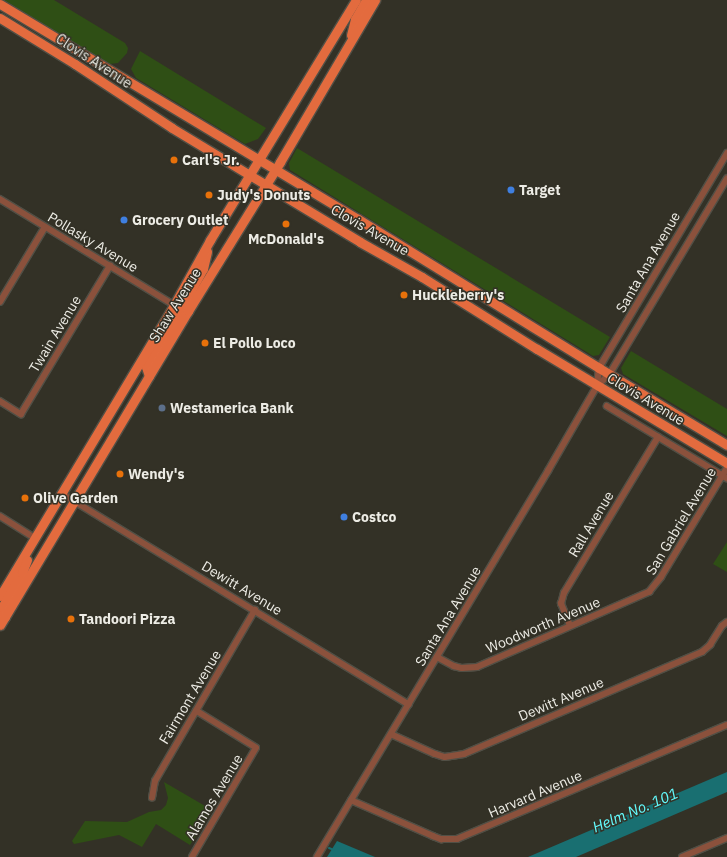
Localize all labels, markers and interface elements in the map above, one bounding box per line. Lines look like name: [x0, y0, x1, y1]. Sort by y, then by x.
street label: Clovis Avenue: [53, 30, 135, 92]
place label: Carl's Jr.: [182, 152, 240, 168]
marker: Carl's Jr.: [169, 155, 179, 165]
place label: Target: [519, 182, 560, 198]
marker: Target: [506, 185, 516, 195]
place label: Judy's Donuts: [217, 187, 310, 203]
marker: Judy's Donuts: [204, 190, 214, 200]
street label: Clovis Avenue: [328, 201, 412, 259]
street label: Pollasky Avenue: [45, 208, 141, 276]
street label: Santa Ana Avenue: [612, 209, 684, 315]
place label: Grocery Outlet: [132, 212, 228, 228]
marker: Grocery Outlet: [119, 215, 129, 225]
marker: McDonald's: [281, 219, 291, 229]
place label: McDonald's: [248, 231, 324, 247]
street label: Shaw Avenue: [146, 265, 204, 345]
place label: Huckleberry's: [412, 287, 504, 303]
marker: Huckleberry's: [399, 290, 409, 300]
street label: Twain Avenue: [25, 292, 85, 376]
place label: El Pollo Loco: [213, 335, 296, 351]
marker: El Pollo Loco: [200, 338, 210, 348]
street label: Clovis Avenue: [604, 369, 688, 429]
place label: Westamerica Bank: [170, 400, 294, 416]
marker: Westamerica Bank: [157, 403, 167, 413]
street label: San Gabriel Avenue: [642, 464, 720, 578]
place label: Wendy's: [128, 466, 185, 482]
marker: Wendy's: [115, 469, 125, 479]
street label: Rall Avenue: [565, 488, 617, 560]
place label: Olive Garden: [33, 490, 118, 506]
marker: Olive Garden: [20, 493, 30, 503]
place label: Costco: [352, 509, 396, 525]
marker: Costco: [339, 512, 349, 522]
street label: Dewitt Avenue: [199, 557, 285, 619]
street label: Santa Ana Avenue: [412, 563, 484, 669]
street label: Woodworth Avenue: [483, 593, 603, 657]
place label: Tandoori Pizza: [79, 611, 175, 627]
marker: Tandoori Pizza: [66, 614, 76, 624]
street label: Fairmont Avenue: [155, 647, 225, 747]
street label: Dewitt Avenue: [516, 673, 606, 725]
street label: Alamos Avenue: [182, 751, 246, 843]
street label: Harvard Avenue: [486, 767, 584, 821]
water label: Helm No. 101: [590, 784, 680, 836]

